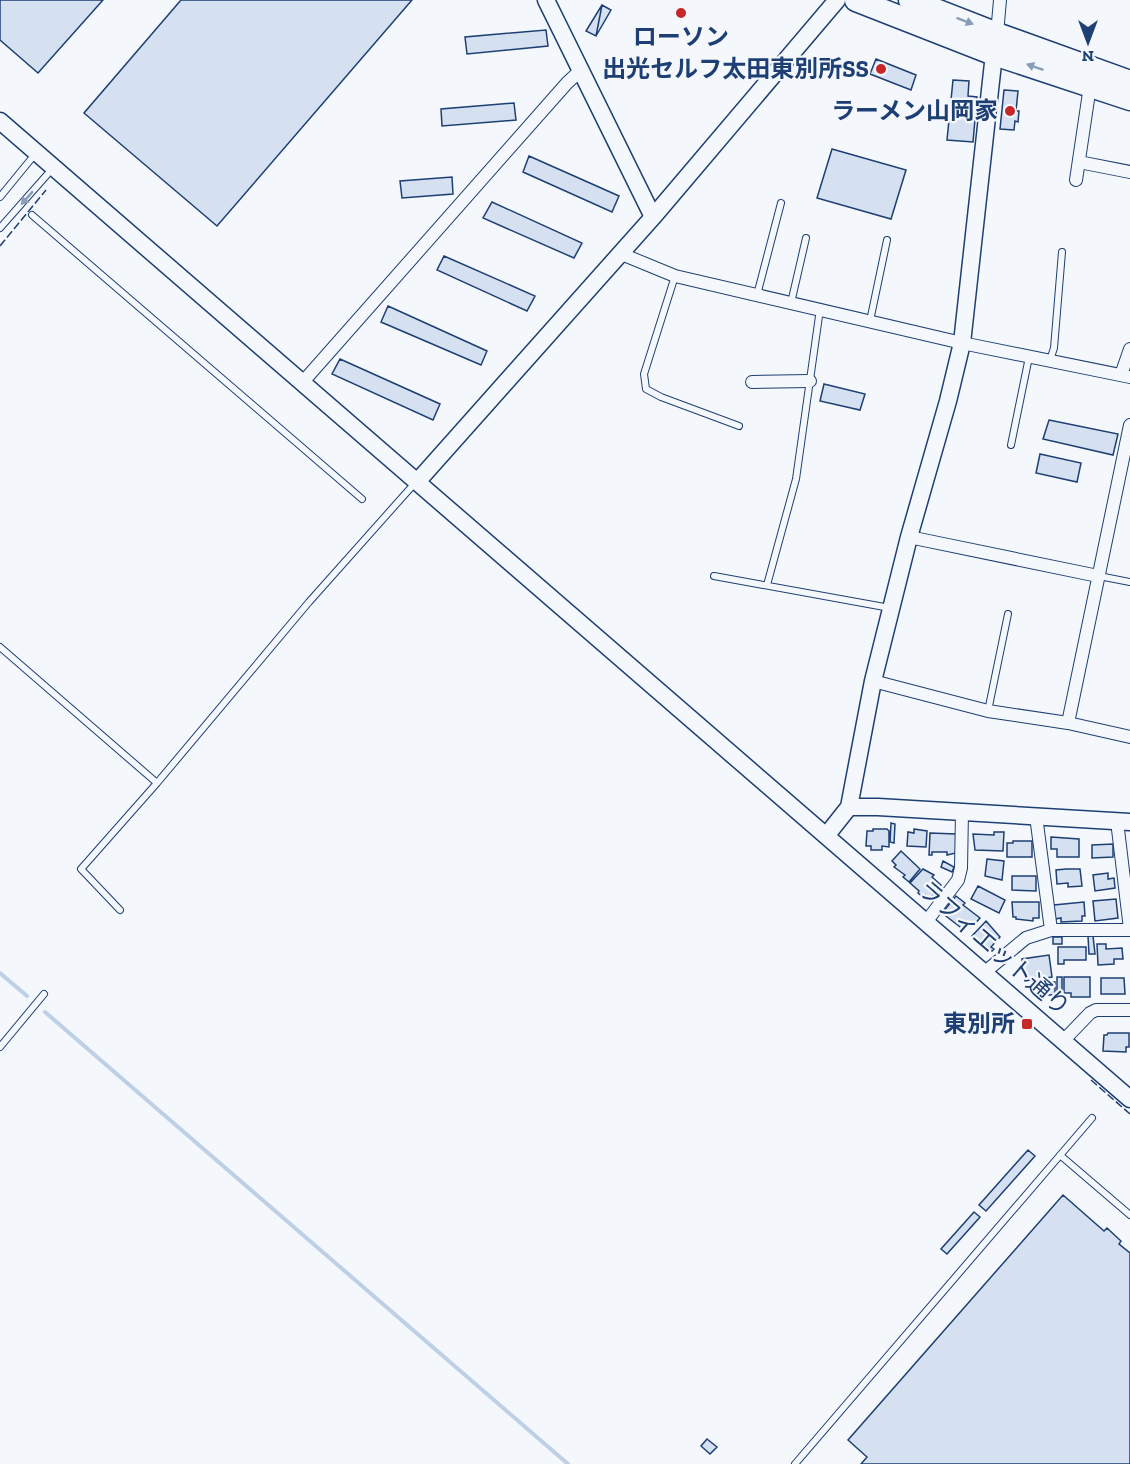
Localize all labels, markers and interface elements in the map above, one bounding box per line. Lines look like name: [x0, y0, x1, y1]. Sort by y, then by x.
marker: ローソン: [674, 6, 688, 20]
north arrow: [1058, 12, 1118, 72]
one-way arrow: [956, 17, 974, 26]
place label: ローソン: [633, 22, 729, 51]
text: N: [1082, 47, 1094, 66]
place label: 出光セルフ太田東別所SS: [602, 54, 869, 83]
marker: 出光セルフ太田東別所SS: [874, 62, 888, 76]
one-way arrow: [1026, 62, 1044, 72]
place label: ラーメン山岡家: [831, 96, 998, 125]
marker: ラーメン山岡家: [1003, 104, 1017, 118]
one-way arrow: [21, 190, 34, 205]
street label: ラフィエット通り: [913, 874, 1076, 1021]
place label: 東別所: [943, 1009, 1015, 1038]
marker: 東別所: [1020, 1017, 1034, 1031]

